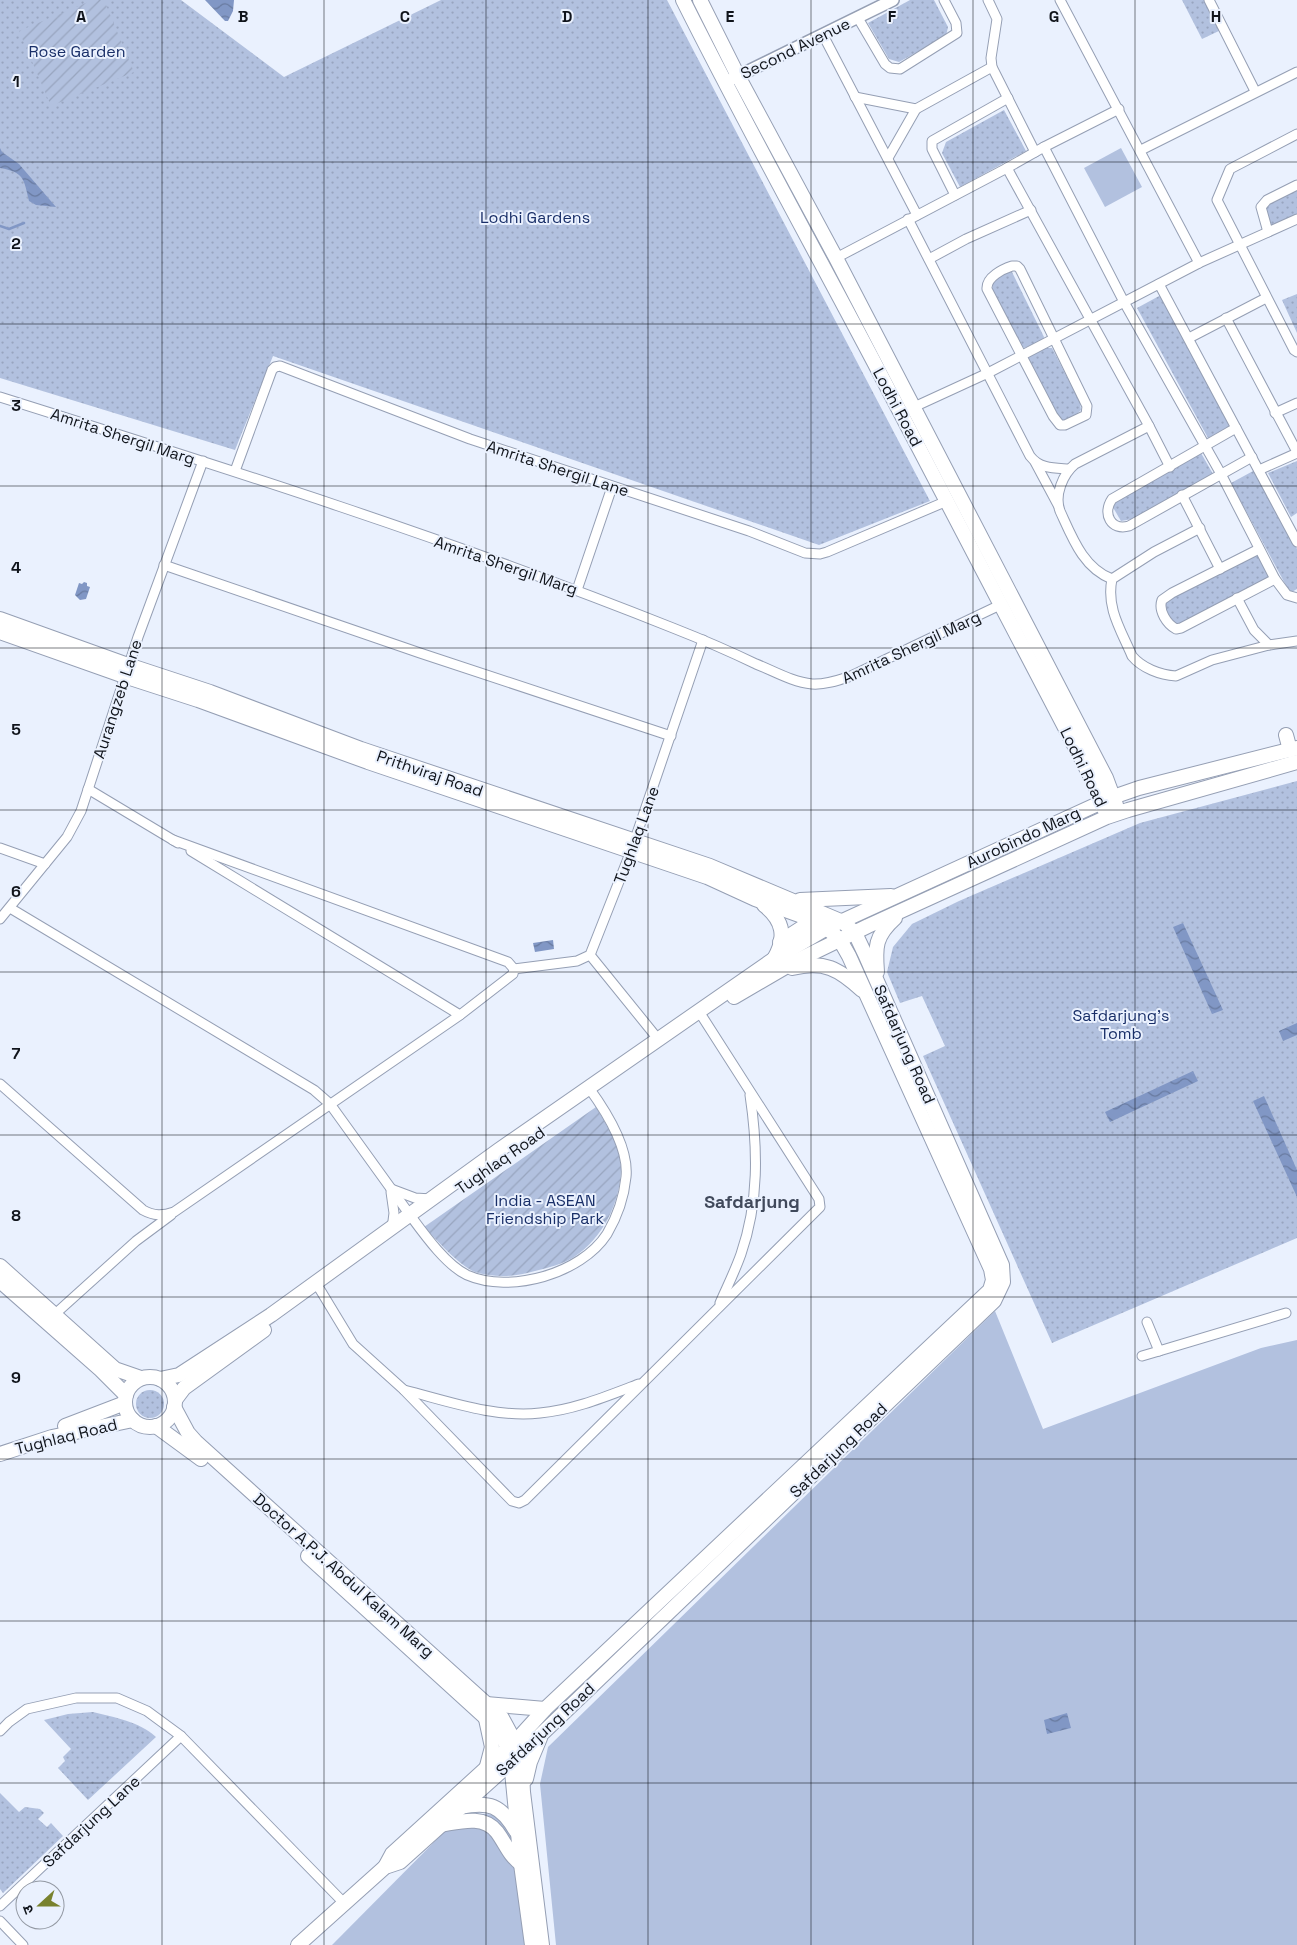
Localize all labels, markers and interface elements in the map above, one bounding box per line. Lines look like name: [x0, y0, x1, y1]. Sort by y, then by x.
text: A: [76, 6, 86, 27]
text: B: [238, 6, 248, 27]
text: C: [400, 6, 410, 27]
text: D: [562, 6, 572, 27]
text: E: [726, 6, 735, 27]
text: F: [888, 6, 897, 27]
text: G: [1049, 6, 1059, 27]
text: H: [1211, 6, 1221, 27]
street label: Second Avenue: [737, 13, 853, 84]
park label: Rose Garden: [28, 41, 126, 62]
text: 1: [12, 71, 20, 92]
park label: Lodhi Gardens: [480, 207, 590, 228]
text: 2: [11, 233, 21, 254]
street label: Lodhi Road: [868, 364, 927, 450]
text: 3: [11, 395, 21, 416]
street label: Amrita Shergil Marg: [48, 403, 198, 470]
street label: Amrita Shergil Lane: [484, 436, 632, 501]
street label: Amrita Shergil Marg: [431, 531, 580, 600]
text: 4: [11, 557, 21, 578]
street label: Amrita Shergil Marg: [839, 606, 984, 689]
street label: Aurangzeb Lane: [88, 637, 147, 761]
text: 5: [11, 719, 21, 740]
street label: Lodhi Road: [1055, 724, 1112, 810]
street label: Prithviraj Road: [374, 745, 486, 802]
street label: Tughlaq Lane: [609, 783, 664, 887]
street label: Aurobindo Marg: [963, 802, 1083, 873]
text: 6: [11, 881, 21, 902]
street label: Safdarjung Road: [869, 981, 940, 1107]
park label: Safdarjung's Tomb: [1073, 1005, 1169, 1044]
text: 7: [12, 1043, 21, 1064]
street label: Tughlaq Road: [451, 1122, 549, 1199]
park label: India - ASEAN Friendship Park: [486, 1190, 604, 1229]
district label: Safdarjung: [704, 1190, 800, 1213]
text: 8: [11, 1205, 21, 1226]
text: 9: [11, 1367, 21, 1388]
street label: Safdarjung Road: [785, 1398, 892, 1502]
street label: Tughlaq Road: [13, 1414, 119, 1459]
street label: Doctor A.P.J. Abdul Kalam Marg: [249, 1489, 438, 1662]
street label: Safdarjung Road: [491, 1678, 599, 1781]
street label: Safdarjung Lane: [38, 1771, 145, 1872]
north arrow: [15, 1880, 65, 1930]
text: उ: [18, 1902, 38, 1917]

